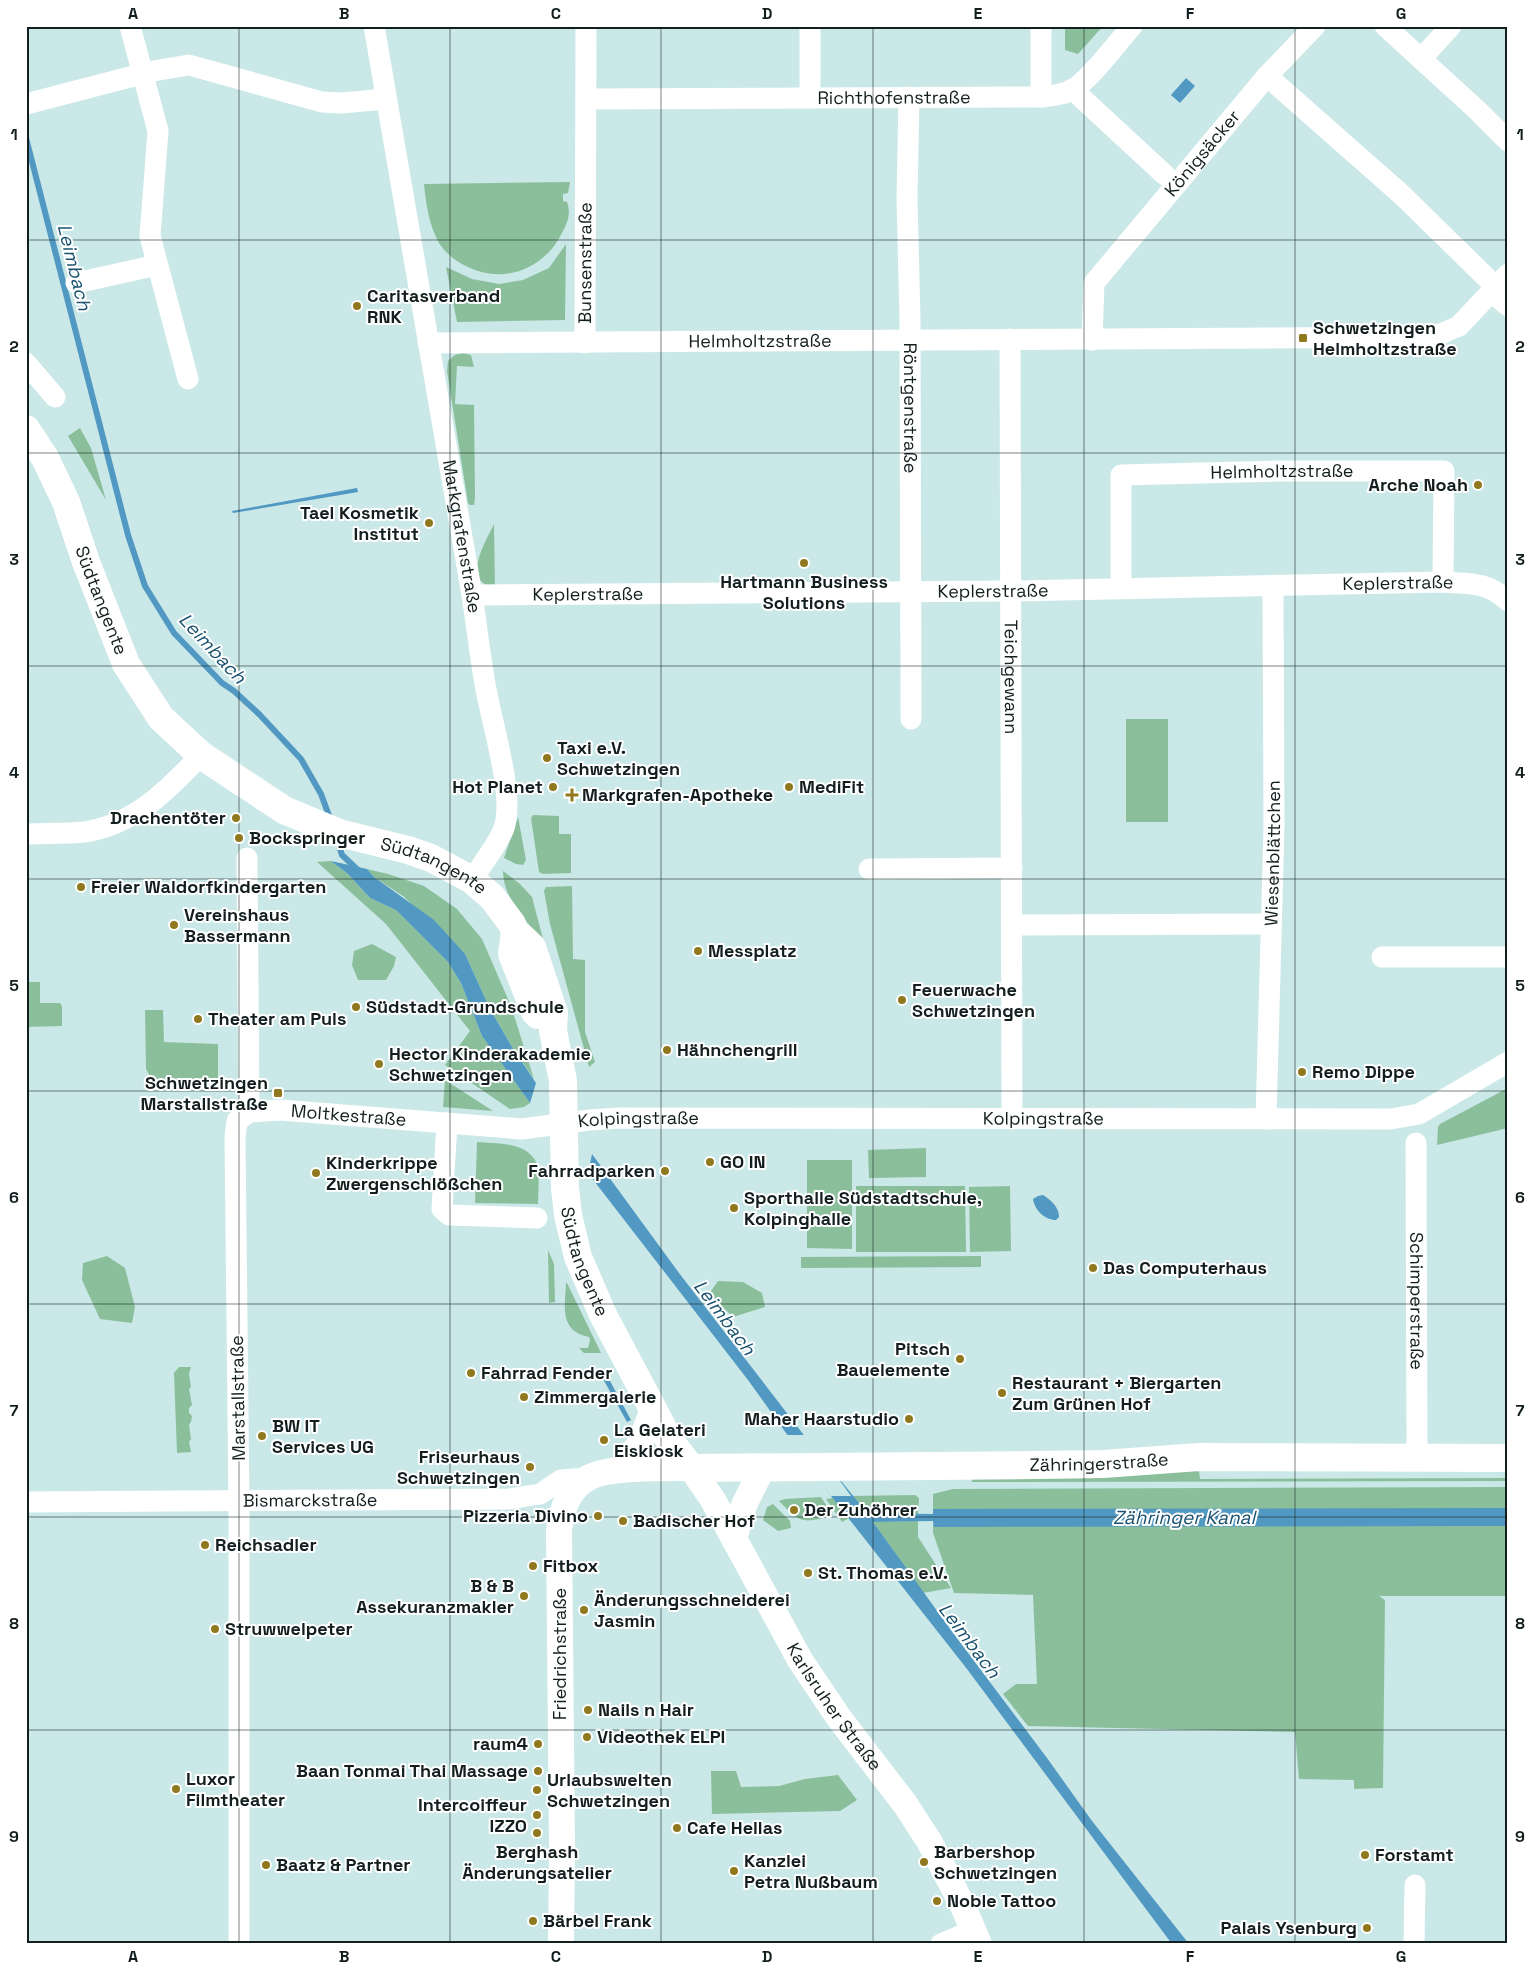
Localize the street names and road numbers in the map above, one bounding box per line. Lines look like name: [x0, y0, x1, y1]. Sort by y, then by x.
street label: Richthofenstraße: [817, 85, 971, 109]
street label: Königsäcker: [1159, 105, 1245, 201]
street label: Bunsenstraße: [573, 202, 596, 324]
street label: Helmholtzstraße: [688, 329, 832, 352]
street label: Röntgenstraße: [899, 342, 922, 473]
street label: Markgrafenstraße: [438, 458, 487, 615]
street label: Helmholtzstraße: [1210, 459, 1353, 484]
street label: Südtangente: [70, 543, 133, 658]
street label: Keplerstraße: [1342, 570, 1454, 595]
street label: Keplerstraße: [937, 578, 1049, 603]
street label: Keplerstraße: [532, 582, 644, 606]
street label: Teichgewann: [1000, 620, 1023, 734]
street label: Wiesenblättchen: [1259, 780, 1285, 926]
street label: Südtangente: [378, 832, 492, 899]
street label: Moltkestraße: [290, 1099, 407, 1131]
street label: Kolpingstraße: [576, 1106, 699, 1132]
street label: Kolpingstraße: [983, 1106, 1104, 1130]
street label: Südtangente: [556, 1205, 614, 1320]
street label: Schimperstraße: [1405, 1232, 1429, 1370]
street label: Marstallstraße: [225, 1335, 250, 1461]
street label: Zähringerstraße: [1029, 1447, 1169, 1476]
street label: Bismarckstraße: [243, 1488, 377, 1512]
street label: Friedrichstraße: [548, 1588, 571, 1720]
street label: Karlsruher Straße: [782, 1639, 887, 1775]

